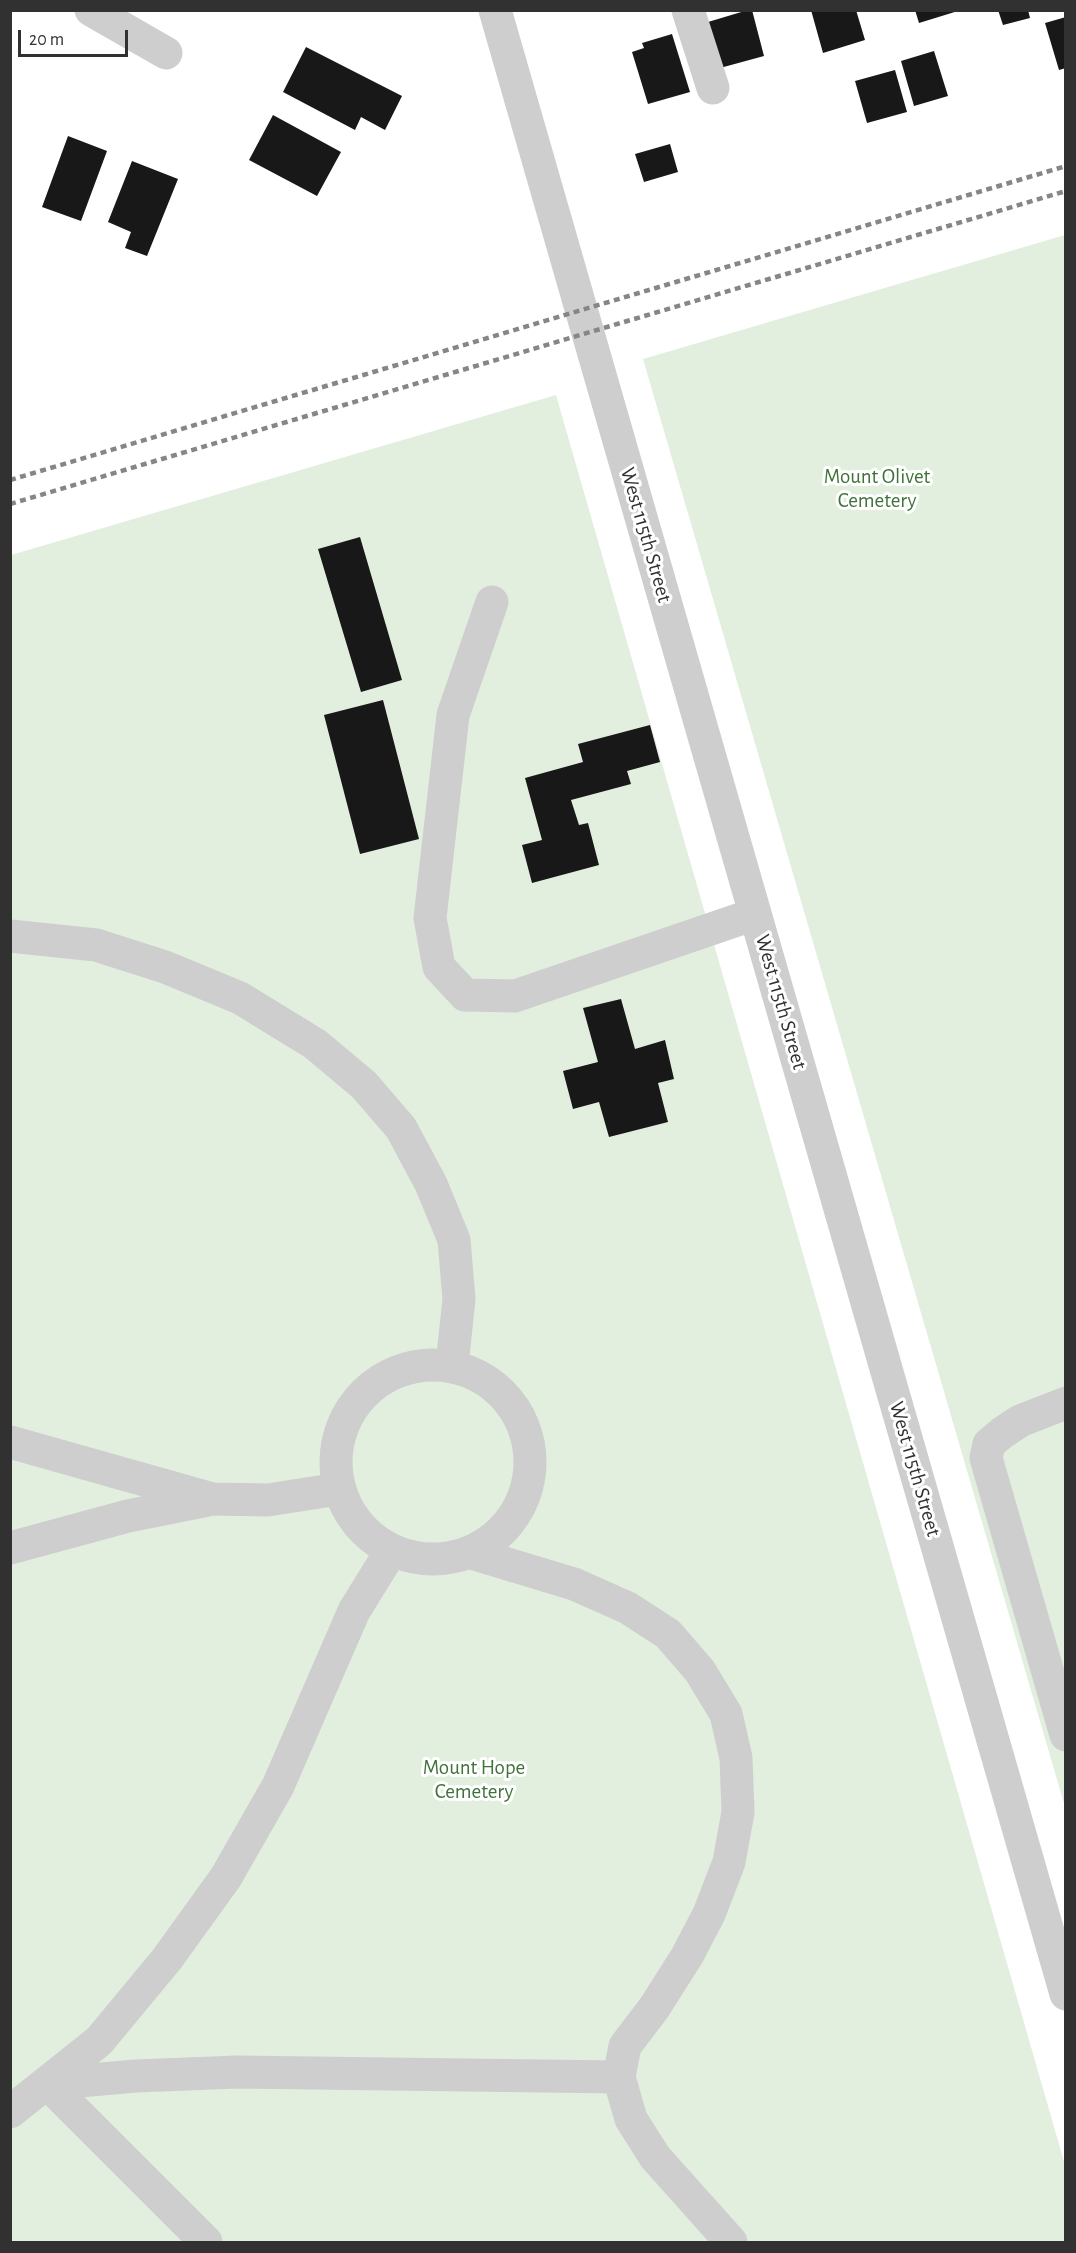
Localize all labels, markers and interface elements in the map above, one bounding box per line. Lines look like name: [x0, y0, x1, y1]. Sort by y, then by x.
scale bar: [21, 18, 130, 56]
text: 20 m: [29, 31, 64, 49]
park label: Mount Olivet Cemetery: [824, 464, 930, 514]
street label: West 115th Street: [615, 465, 677, 605]
street label: West 115th Street: [750, 932, 812, 1072]
street label: West 115th Street: [884, 1399, 946, 1539]
park label: Mount Hope Cemetery: [423, 1755, 525, 1805]

